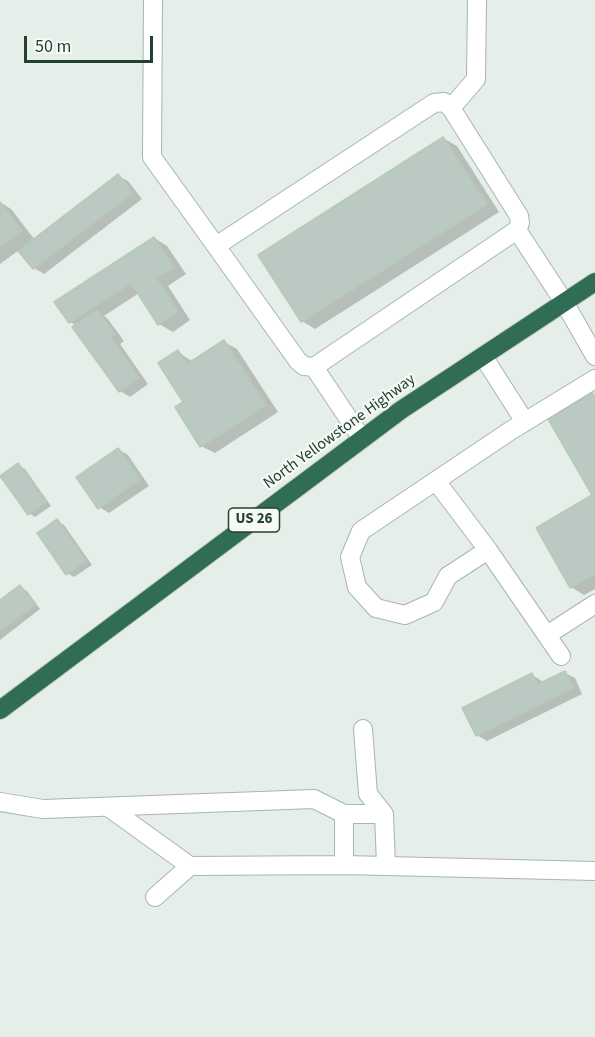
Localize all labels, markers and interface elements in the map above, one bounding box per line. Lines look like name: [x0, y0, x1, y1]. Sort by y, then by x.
scale bar: [27, 24, 156, 62]
text: 50 m: [35, 34, 71, 59]
street label: North Yellowstone Highway: [260, 370, 420, 494]
road number: US 26: [228, 508, 280, 532]

